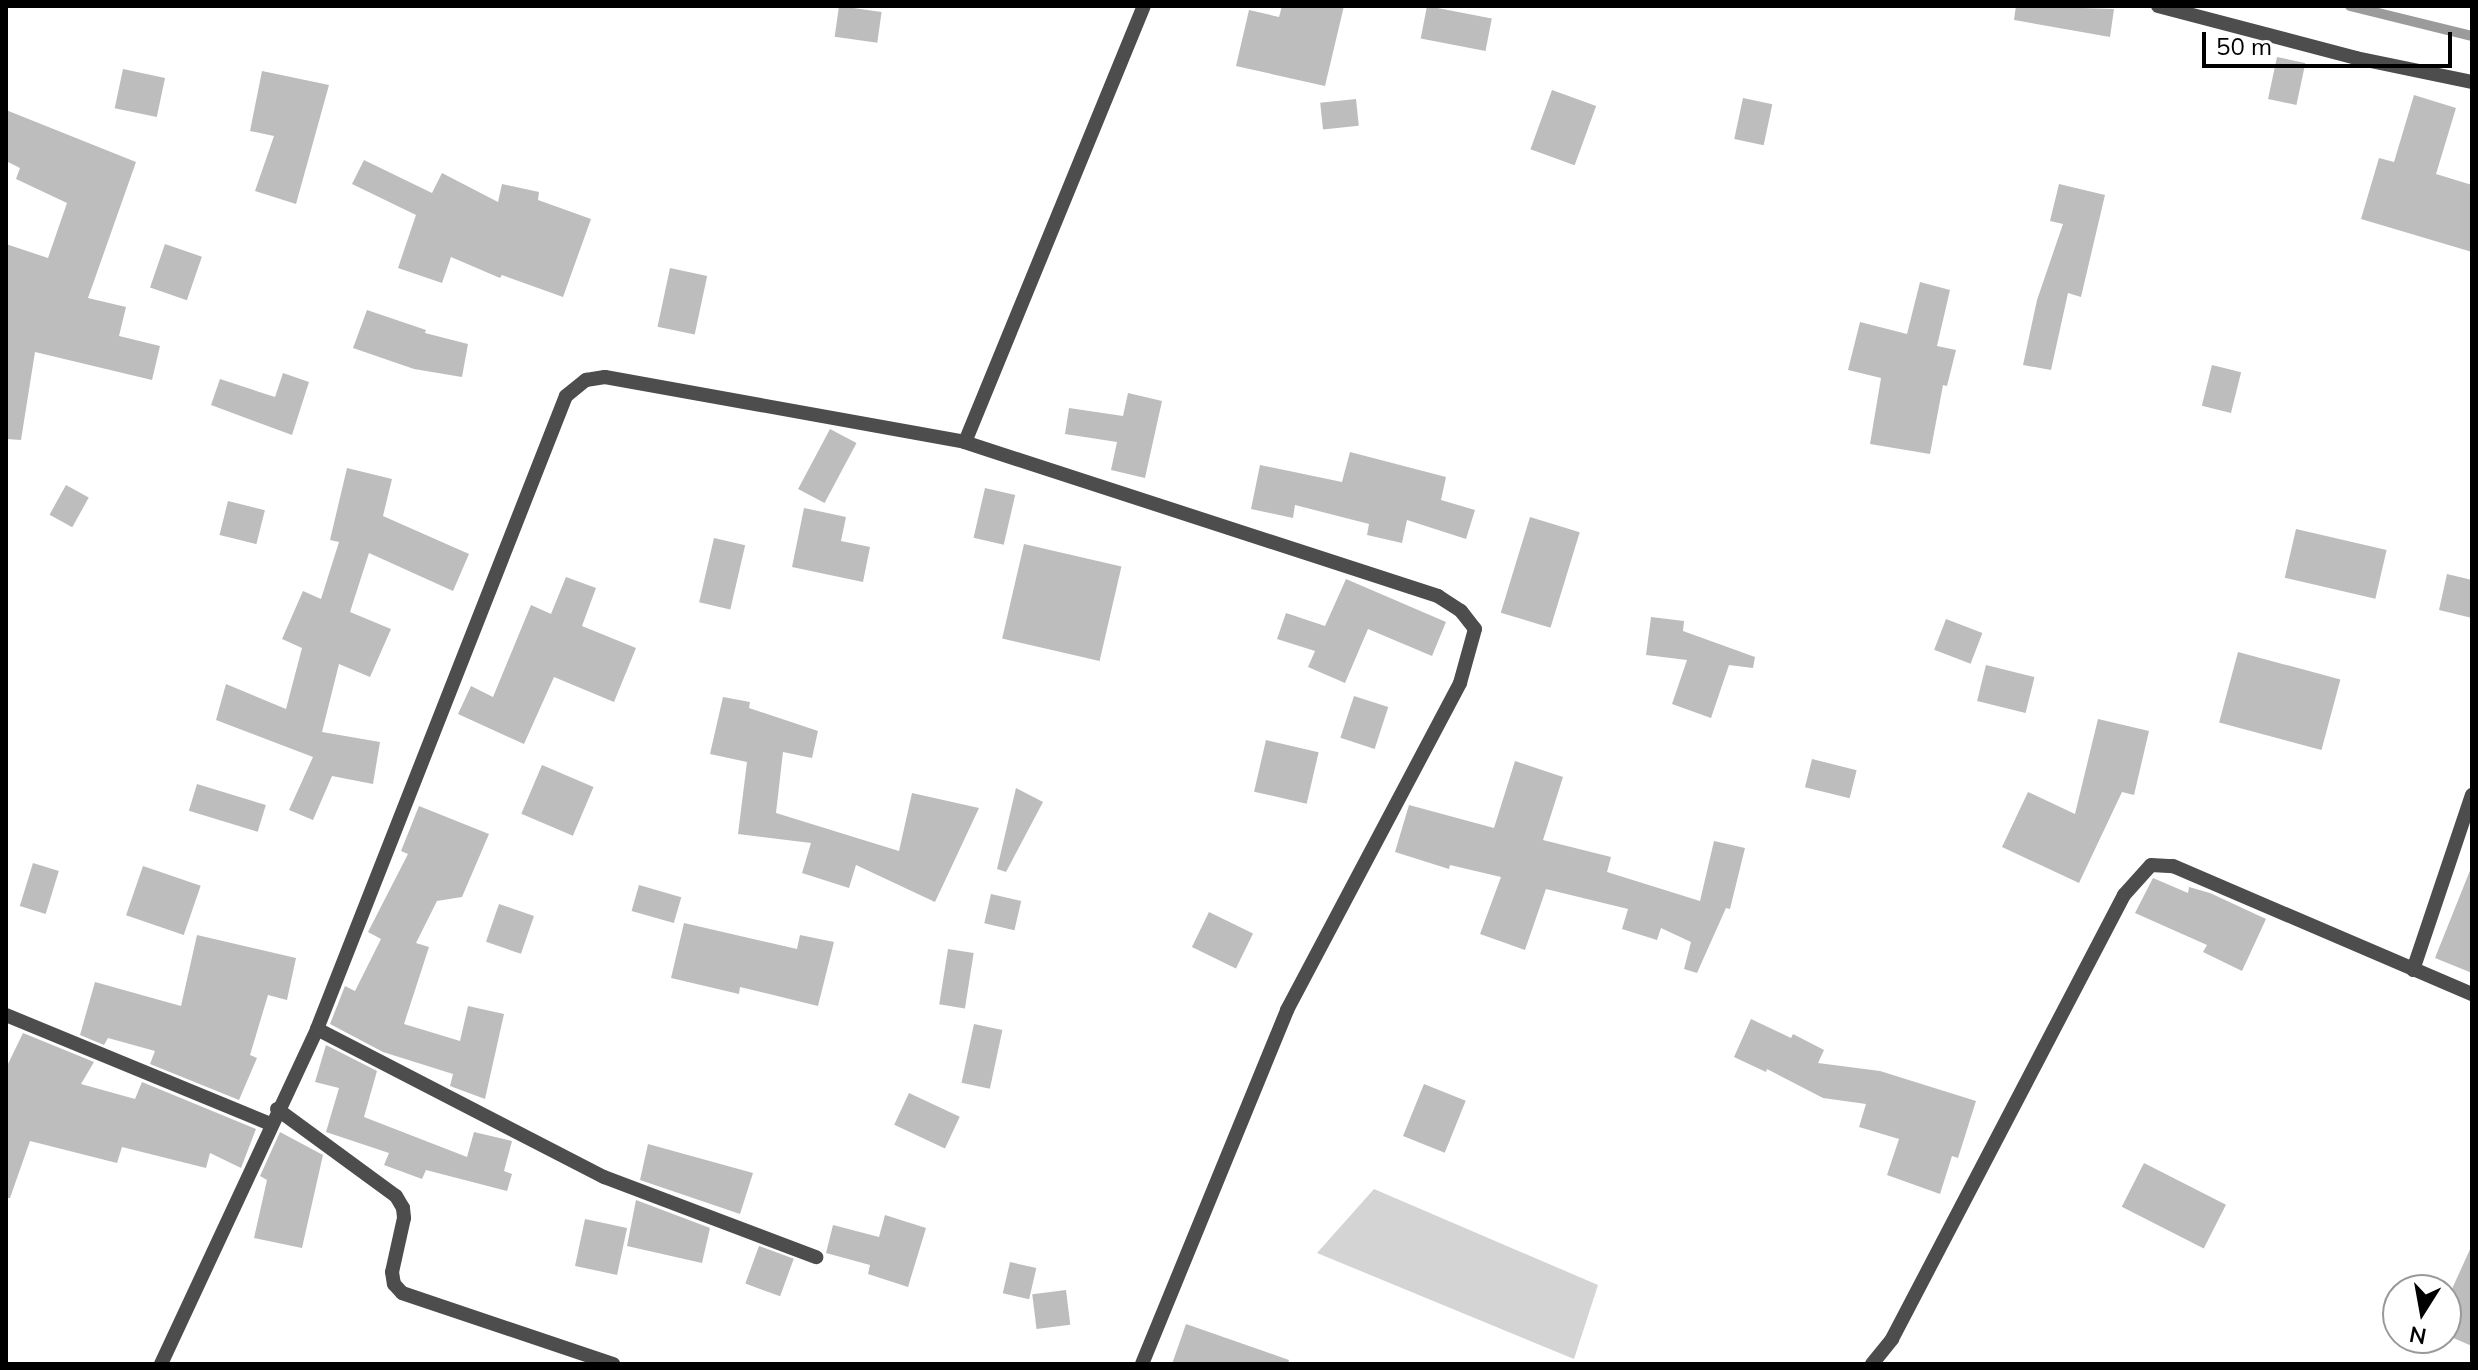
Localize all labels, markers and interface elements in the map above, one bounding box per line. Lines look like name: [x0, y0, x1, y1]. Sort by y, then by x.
scale bar: [2206, 16, 2456, 66]
text: 50 m: [2216, 31, 2272, 61]
north arrow: [2382, 1274, 2462, 1354]
text: N: [2407, 1320, 2429, 1351]

